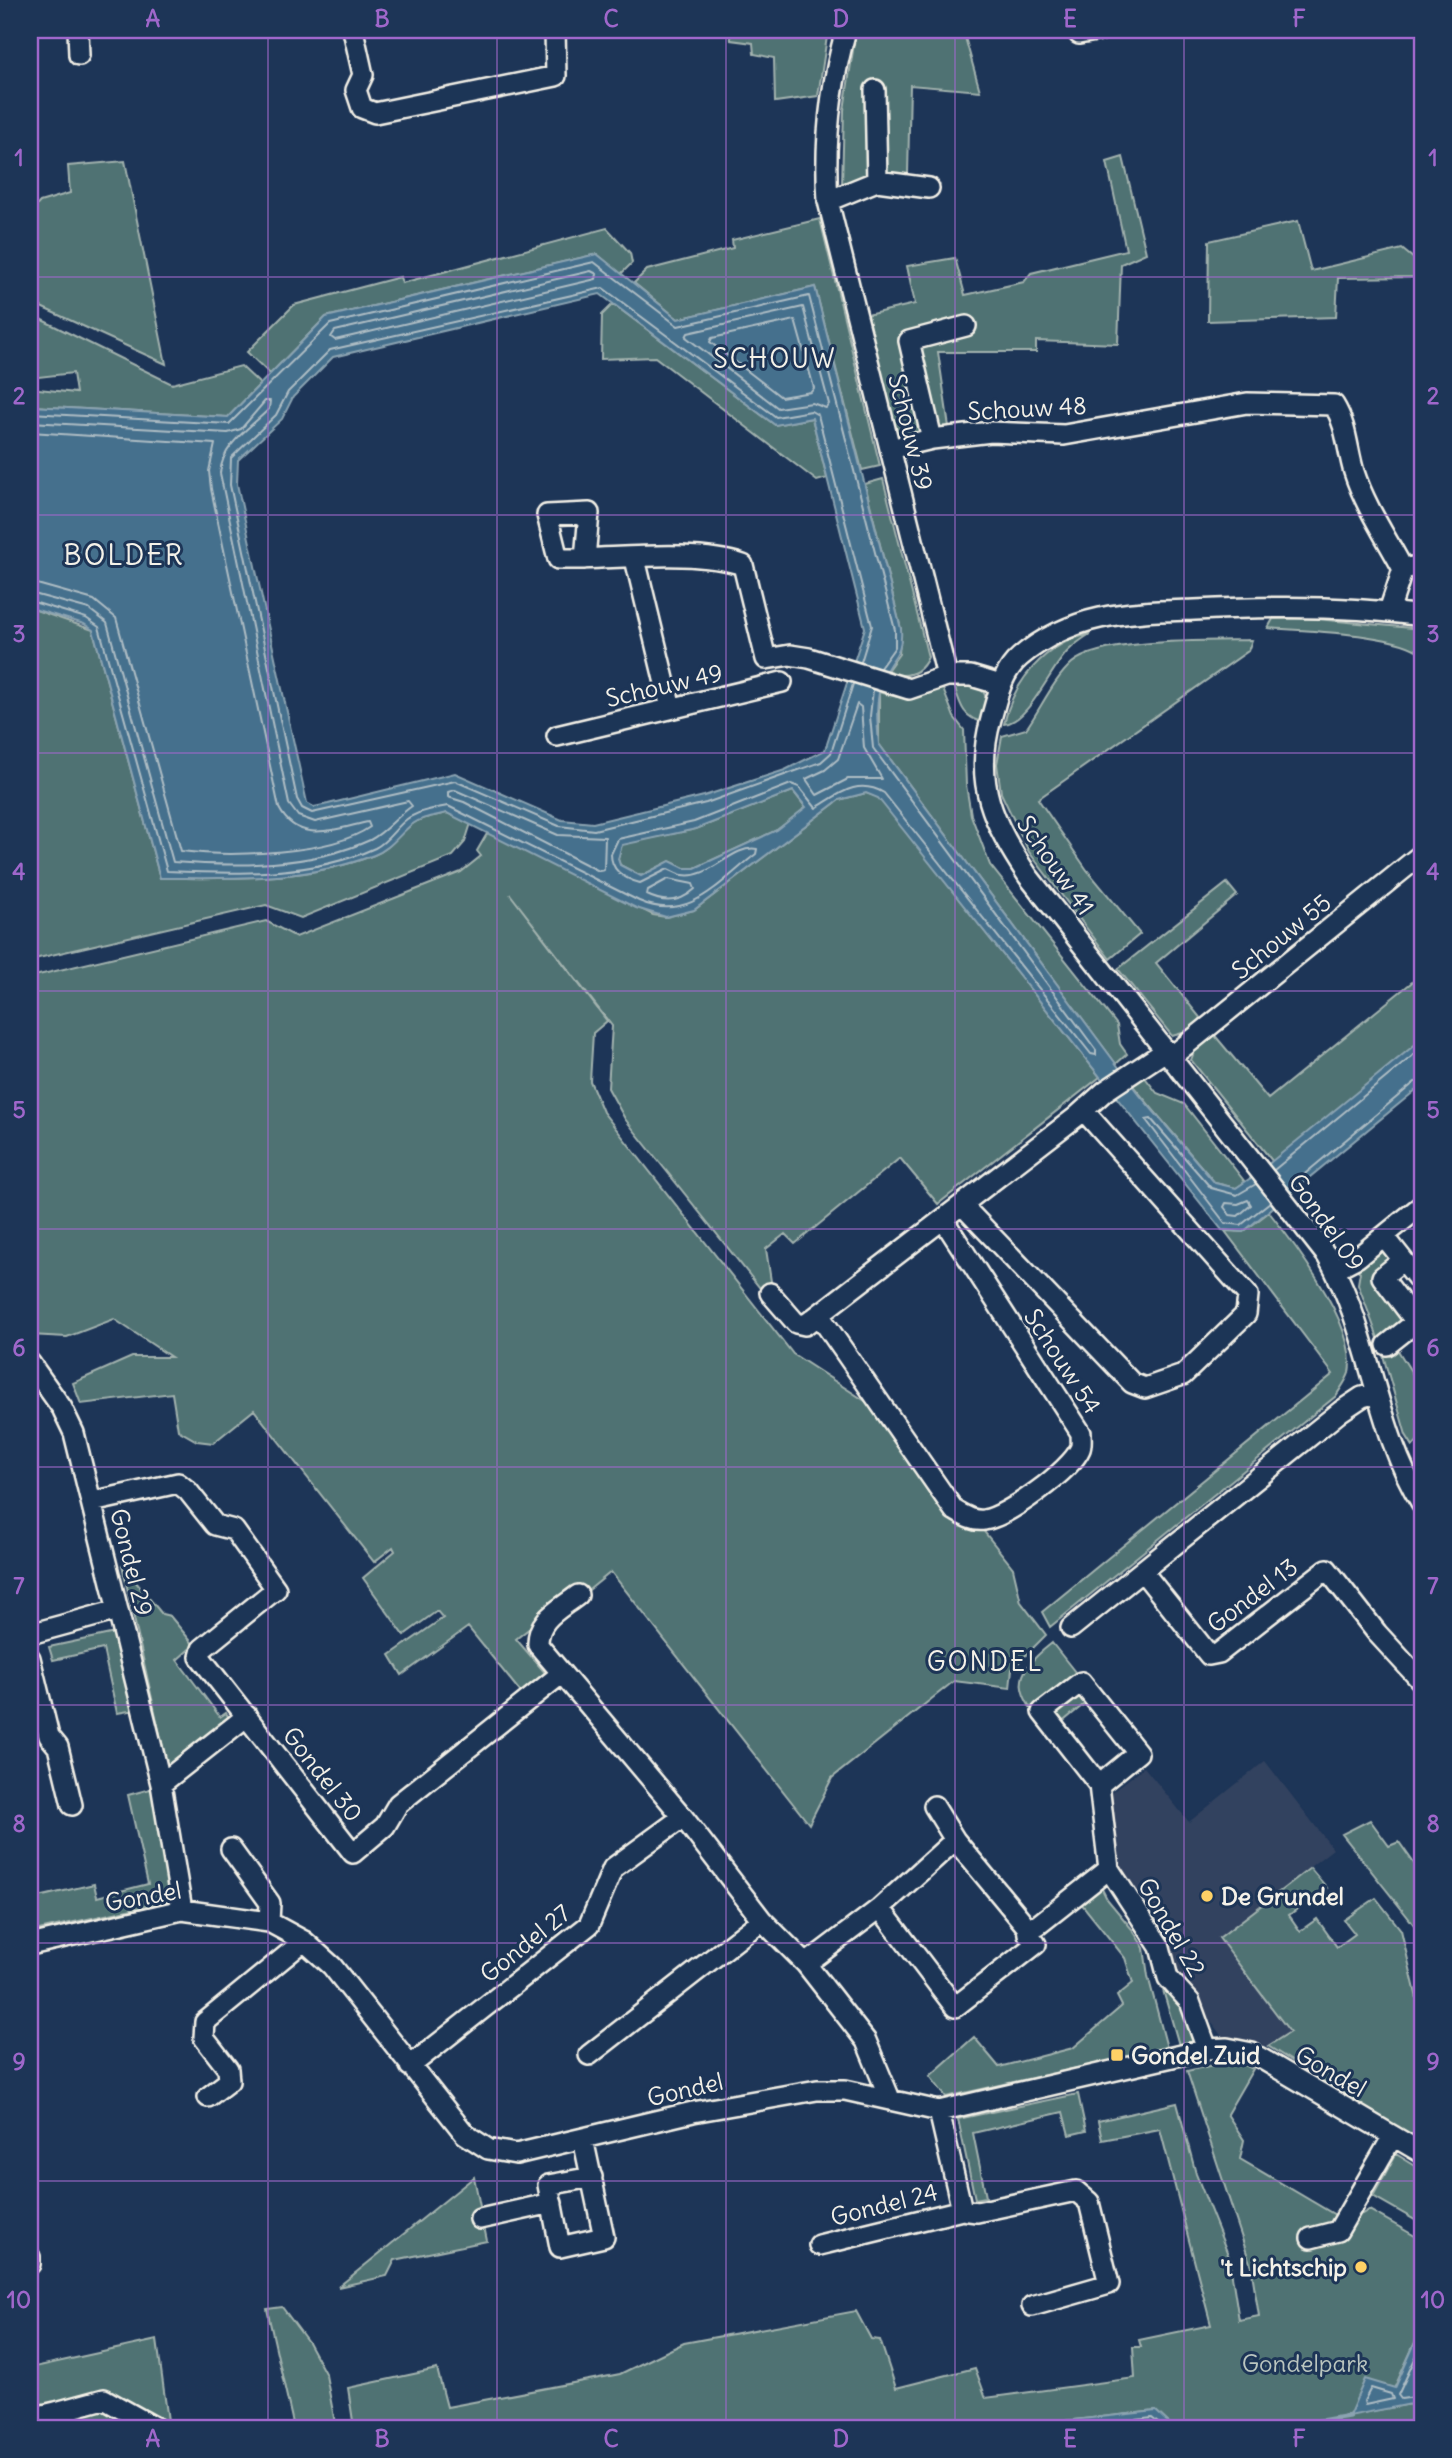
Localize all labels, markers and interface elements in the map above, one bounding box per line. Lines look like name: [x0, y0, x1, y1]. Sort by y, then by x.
text: A: [146, 4, 161, 33]
text: B: [374, 4, 390, 33]
text: C: [603, 4, 619, 33]
text: D: [833, 4, 849, 33]
text: E: [1063, 4, 1077, 33]
text: F: [1292, 4, 1306, 33]
text: 1: [14, 143, 24, 172]
text: 1: [1428, 143, 1438, 172]
district label: SCHOUW: [713, 342, 837, 375]
street label: Schouw 39: [882, 371, 940, 493]
text: 2: [13, 381, 26, 410]
text: 2: [1427, 381, 1440, 410]
street label: Schouw 48: [967, 390, 1087, 426]
district label: BOLDER: [63, 537, 185, 573]
text: 3: [12, 619, 26, 648]
text: 3: [1426, 619, 1440, 648]
street label: Schouw 49: [603, 657, 725, 713]
street label: Schouw 41: [1011, 809, 1101, 921]
text: 4: [12, 857, 26, 886]
text: 4: [1426, 857, 1440, 886]
street label: Schouw 55: [1225, 887, 1337, 985]
text: 5: [12, 1095, 26, 1124]
text: 5: [1426, 1095, 1440, 1124]
street label: Gondel 09: [1282, 1167, 1372, 1277]
street label: Schouw 54: [1018, 1303, 1108, 1419]
text: 6: [12, 1333, 26, 1362]
text: 6: [1426, 1333, 1440, 1362]
street label: Gondel 29: [104, 1505, 160, 1619]
street label: Gondel 13: [1201, 1551, 1303, 1639]
text: 7: [13, 1571, 25, 1600]
text: 7: [1427, 1571, 1439, 1600]
district label: GONDEL: [927, 1645, 1043, 1678]
street label: Gondel 30: [277, 1721, 369, 1827]
text: 8: [12, 1809, 26, 1838]
text: 8: [1426, 1809, 1440, 1838]
street label: Gondel 22: [1132, 1872, 1212, 1982]
street label: Gondel: [102, 1875, 184, 1917]
place label: De Grundel: [1221, 1881, 1344, 1911]
marker: De Grundel: [1199, 1888, 1215, 1904]
street label: Gondel 27: [474, 1897, 576, 1989]
street label: Gondel: [1290, 2039, 1372, 2103]
place label: Gondel Zuid: [1131, 2040, 1260, 2070]
text: 9: [12, 2047, 26, 2076]
marker: Gondel Zuid: [1109, 2047, 1125, 2063]
text: 9: [1426, 2047, 1440, 2076]
street label: Gondel: [644, 2066, 726, 2112]
street label: Gondel 24: [827, 2176, 941, 2232]
place label: 't Lichtschip: [1220, 2252, 1347, 2282]
marker: 't Lichtschip: [1353, 2259, 1369, 2275]
text: 10: [7, 2285, 31, 2314]
text: 10: [1421, 2285, 1445, 2314]
park label: Gondelpark: [1242, 2348, 1368, 2378]
text: A: [146, 2424, 161, 2453]
text: B: [374, 2424, 390, 2453]
text: C: [603, 2424, 619, 2453]
text: D: [833, 2424, 849, 2453]
text: E: [1063, 2424, 1077, 2453]
text: F: [1292, 2424, 1306, 2453]

